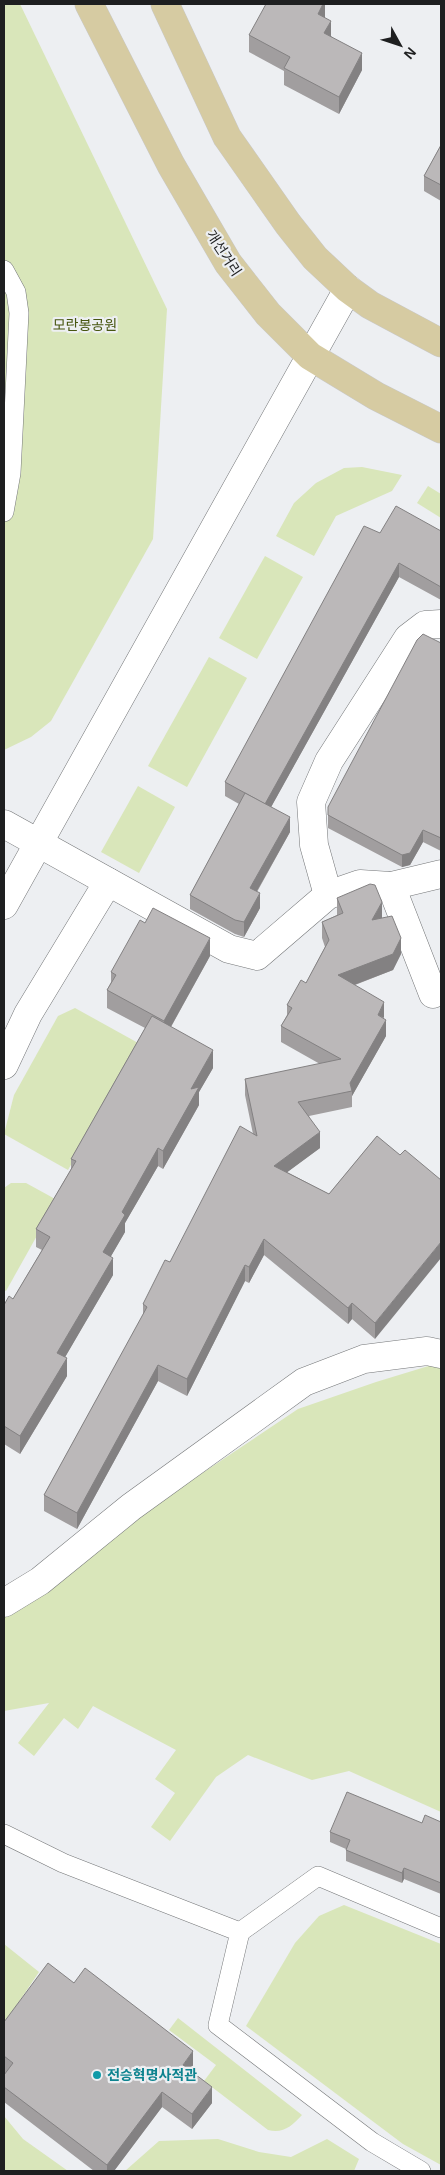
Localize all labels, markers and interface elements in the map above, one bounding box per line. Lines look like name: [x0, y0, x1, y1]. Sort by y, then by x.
north arrow: [375, 20, 425, 70]
text: N: [401, 44, 419, 62]
street label: 개선거리: [203, 227, 245, 279]
park label: 모란봉공원: [53, 317, 117, 333]
place label: 전승혁명사적관: [107, 2067, 197, 2083]
marker: 전승혁명사적관: [91, 2069, 103, 2081]

